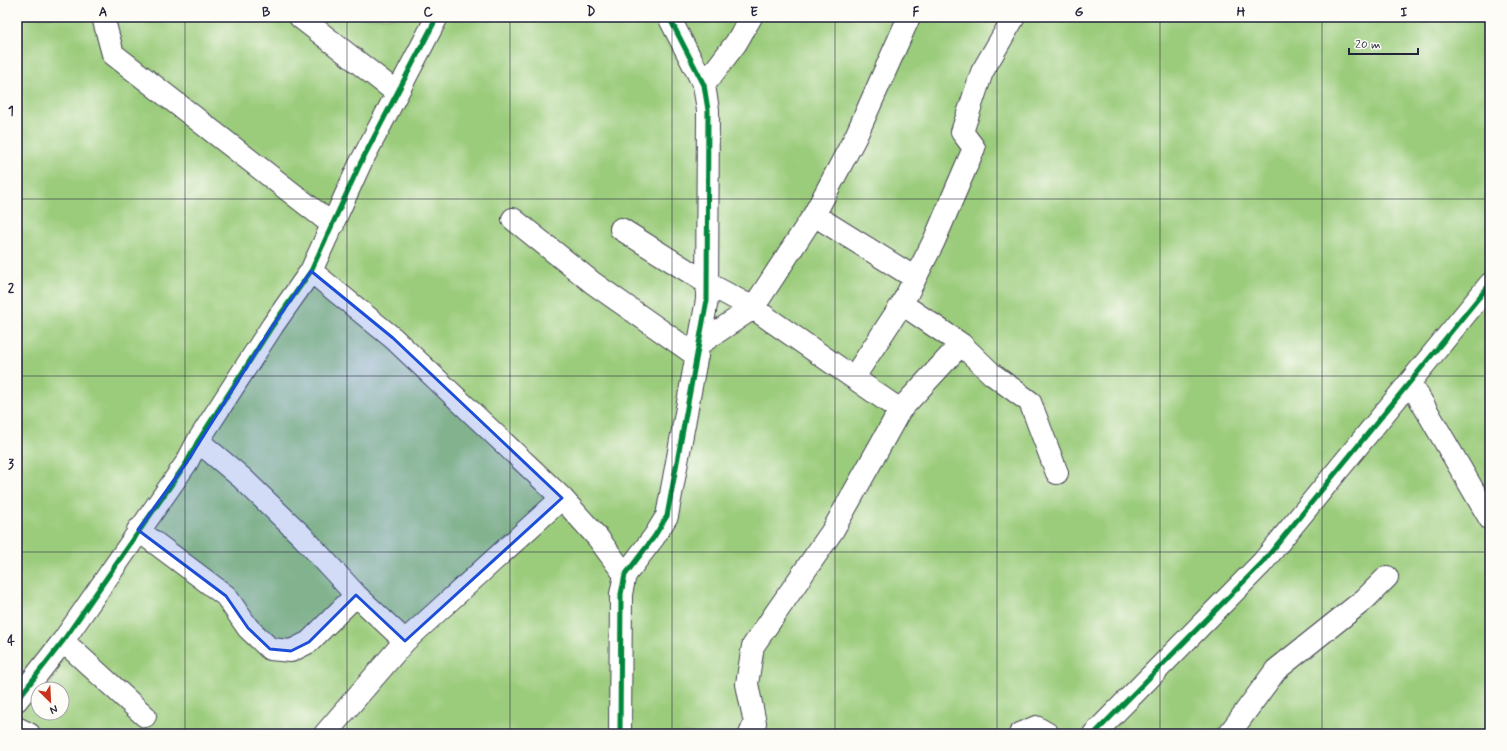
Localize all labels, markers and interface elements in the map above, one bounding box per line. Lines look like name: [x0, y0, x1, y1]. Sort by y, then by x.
text: A: [99, 4, 107, 21]
text: B: [262, 4, 271, 21]
text: C: [423, 4, 433, 21]
text: D: [587, 4, 596, 21]
text: E: [750, 4, 758, 21]
text: F: [913, 4, 920, 21]
text: G: [1075, 4, 1084, 21]
text: H: [1237, 4, 1246, 21]
text: I: [1401, 4, 1408, 21]
scale bar: [1349, 30, 1418, 56]
text: 20 m: [1355, 37, 1381, 53]
text: 1: [8, 103, 14, 120]
text: 2: [8, 280, 15, 297]
text: 3: [8, 456, 14, 473]
text: 4: [7, 633, 15, 650]
north arrow: [30, 681, 70, 721]
text: N: [47, 701, 60, 717]

